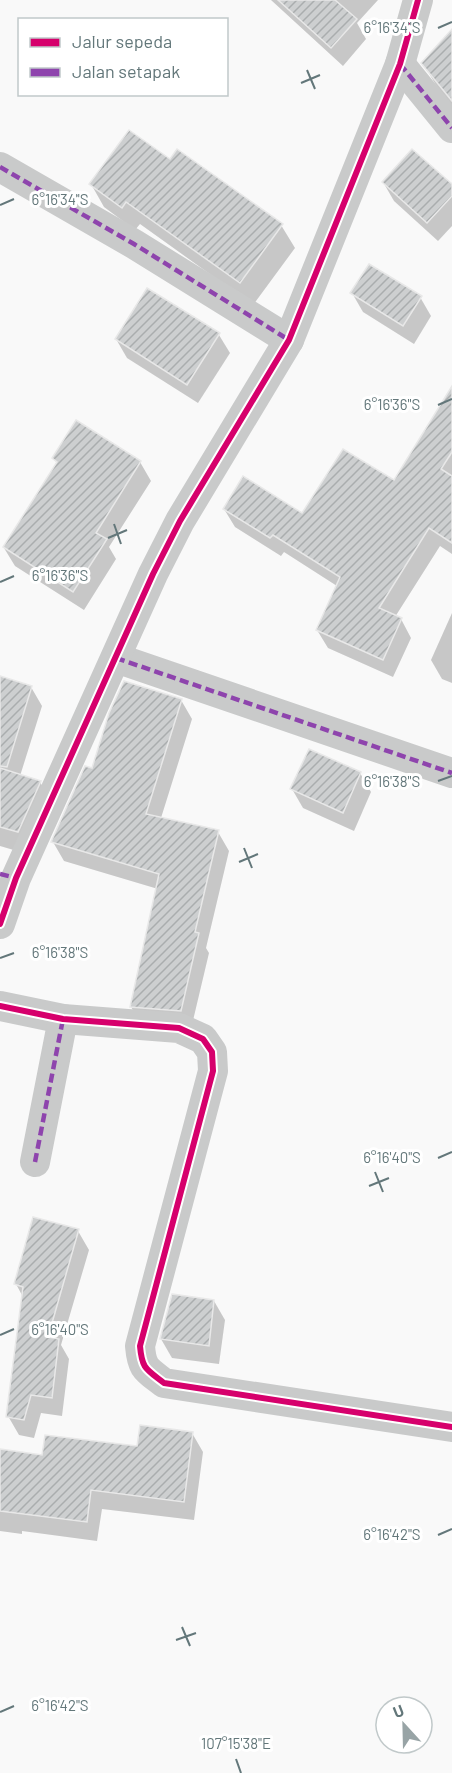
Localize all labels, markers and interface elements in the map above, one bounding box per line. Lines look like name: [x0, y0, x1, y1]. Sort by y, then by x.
legend: [18, 18, 228, 96]
text: 6°16'34"S: [364, 18, 420, 36]
text: Jalur sepeda: [72, 30, 172, 52]
text: Jalan setapak: [72, 60, 180, 82]
text: 6°16'34"S: [32, 190, 88, 208]
text: 6°16'36"S: [364, 395, 420, 413]
text: 6°16'36"S: [32, 566, 88, 584]
text: 6°16'38"S: [364, 772, 420, 790]
text: 6°16'38"S: [32, 943, 88, 961]
text: 6°16'40"S: [363, 1148, 421, 1166]
text: 6°16'40"S: [31, 1320, 89, 1338]
text: 6°16'42"S: [363, 1525, 421, 1543]
north arrow: [374, 1695, 434, 1755]
text: 6°16'42"S: [31, 1696, 89, 1714]
text: U: [390, 1700, 406, 1721]
text: 107°15'38"E: [201, 1734, 271, 1752]

